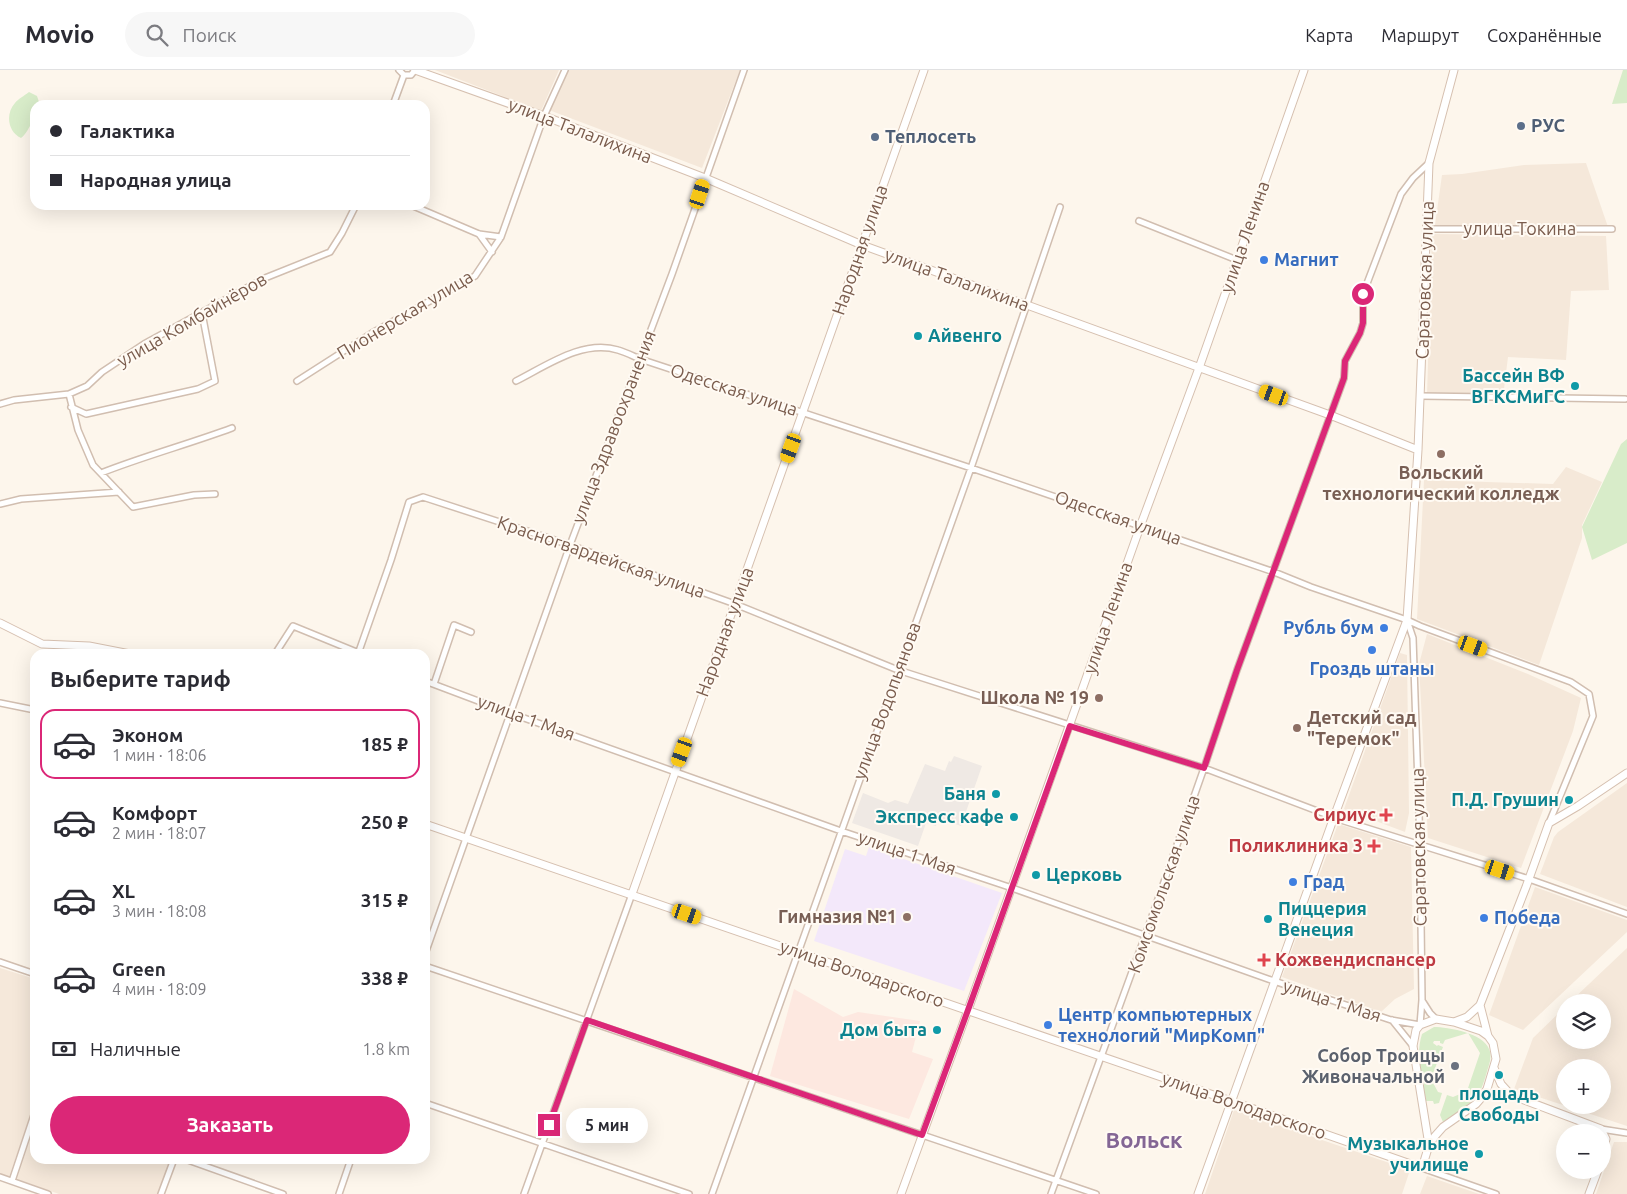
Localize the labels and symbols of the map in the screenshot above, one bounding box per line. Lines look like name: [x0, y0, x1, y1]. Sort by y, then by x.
street label: улица Талалихина: [506, 93, 655, 167]
place label: РУС: [1531, 115, 1565, 135]
marker: РУС: [1515, 120, 1527, 132]
place label: Теплосеть: [885, 126, 976, 146]
marker: Теплосеть: [869, 131, 881, 143]
car: [688, 177, 711, 211]
street label: улица Ленина: [1216, 178, 1273, 295]
street label: Народная улица: [827, 182, 891, 317]
street label: Саратовская улица: [1411, 200, 1437, 360]
street label: улица Токина: [1464, 218, 1576, 238]
street label: улица Талалихина: [882, 244, 1032, 315]
place label: Магнит: [1274, 249, 1338, 269]
marker: Магнит: [1258, 254, 1270, 266]
street label: Пионерская улица: [333, 266, 476, 363]
street label: улица Комбайнёров: [113, 268, 270, 370]
route start: [1352, 283, 1374, 305]
place label: Айвенго: [928, 325, 1002, 345]
street label: улица Здравоохранения: [567, 327, 659, 526]
marker: Айвенго: [912, 330, 924, 342]
street label: Одесская улица: [668, 359, 800, 419]
place label: Бассейн ВФ ВГКСМиГС: [1462, 365, 1565, 406]
marker: Бассейн ВФ ВГКСМиГС: [1569, 380, 1581, 392]
car: [1257, 383, 1290, 407]
car: [778, 431, 803, 465]
marker: Вольский технологический колледж: [1435, 448, 1447, 460]
place label: Вольский технологический колледж: [1322, 462, 1560, 503]
street label: Одесская улица: [1052, 486, 1184, 548]
street label: Красногвардейская улица: [495, 511, 708, 601]
street label: улица Ленина: [1079, 559, 1136, 676]
street label: Народная улица: [691, 564, 757, 699]
place label: Рубль бум: [1283, 617, 1374, 637]
street label: улица Водопьянова: [848, 619, 924, 782]
marker: Рубль бум: [1378, 622, 1390, 634]
car: [1456, 634, 1489, 658]
marker: Гроздь штаны: [1366, 644, 1378, 656]
place label: Гроздь штаны: [1310, 658, 1434, 678]
place label: Школа № 19: [981, 687, 1089, 707]
street label: улица 1 Мая: [475, 690, 578, 744]
marker: Школа № 19: [1093, 692, 1105, 704]
place label: Детский сад "Теремок": [1307, 707, 1417, 748]
marker: Детский сад "Теремок": [1291, 722, 1303, 734]
car: [669, 735, 694, 769]
street label: Саратовская улица: [1407, 768, 1429, 926]
place label: Баня: [944, 783, 986, 803]
marker: Баня: [990, 788, 1002, 800]
place label: П.Д. Грушин: [1451, 789, 1559, 809]
street label: Комсомольская улица: [1123, 792, 1203, 975]
marker: П.Д. Грушин: [1563, 794, 1575, 806]
place label: Сириус: [1313, 804, 1376, 824]
place label: Экспресс кафе: [875, 806, 1004, 826]
marker: Сириус: [1380, 809, 1392, 821]
marker: Экспресс кафе: [1008, 811, 1020, 823]
street label: улица 1 Мая: [856, 826, 959, 878]
place label: Поликлиника 3: [1228, 835, 1363, 855]
marker: Поликлиника 3: [1367, 839, 1381, 853]
car: [1483, 858, 1516, 882]
place label: Церковь: [1046, 864, 1122, 884]
marker: Церковь: [1030, 869, 1042, 881]
place label: Град: [1303, 871, 1345, 891]
marker: Град: [1287, 876, 1299, 888]
place label: Пиццерия Венеция: [1278, 898, 1367, 939]
car: [670, 902, 703, 926]
place label: Гимназия №1: [778, 906, 897, 926]
place label: Победа: [1494, 907, 1560, 927]
marker: Гимназия №1: [901, 911, 913, 923]
marker: Победа: [1478, 912, 1490, 924]
marker: Пиццерия Венеция: [1262, 913, 1274, 925]
street label: улица Володарского: [778, 936, 947, 1011]
place label: Кожвендиспансер: [1275, 949, 1436, 969]
marker: Кожвендиспансер: [1257, 953, 1271, 967]
street label: улица 1 Мая: [1281, 975, 1384, 1025]
place label: Центр компьютерных технологий "МирКомп": [1058, 1004, 1265, 1045]
place label: Дом быта: [840, 1019, 927, 1039]
marker: Центр компьютерных технологий "МирКомп": [1042, 1019, 1054, 1031]
marker: Дом быта: [931, 1024, 943, 1036]
place label: Собор Троицы Живоначальной: [1302, 1045, 1445, 1086]
marker: Собор Троицы Живоначальной: [1449, 1060, 1461, 1072]
street label: улица Володарского: [1160, 1068, 1329, 1143]
marker: площадь Свободы: [1493, 1069, 1505, 1081]
place label: площадь Свободы: [1459, 1083, 1539, 1124]
callout: 5 мин: [566, 1108, 649, 1142]
route end: [538, 1114, 560, 1136]
district label: Вольск: [1106, 1127, 1183, 1152]
place label: Музыкальное училище: [1347, 1133, 1469, 1174]
marker: Музыкальное училище: [1473, 1148, 1485, 1160]

